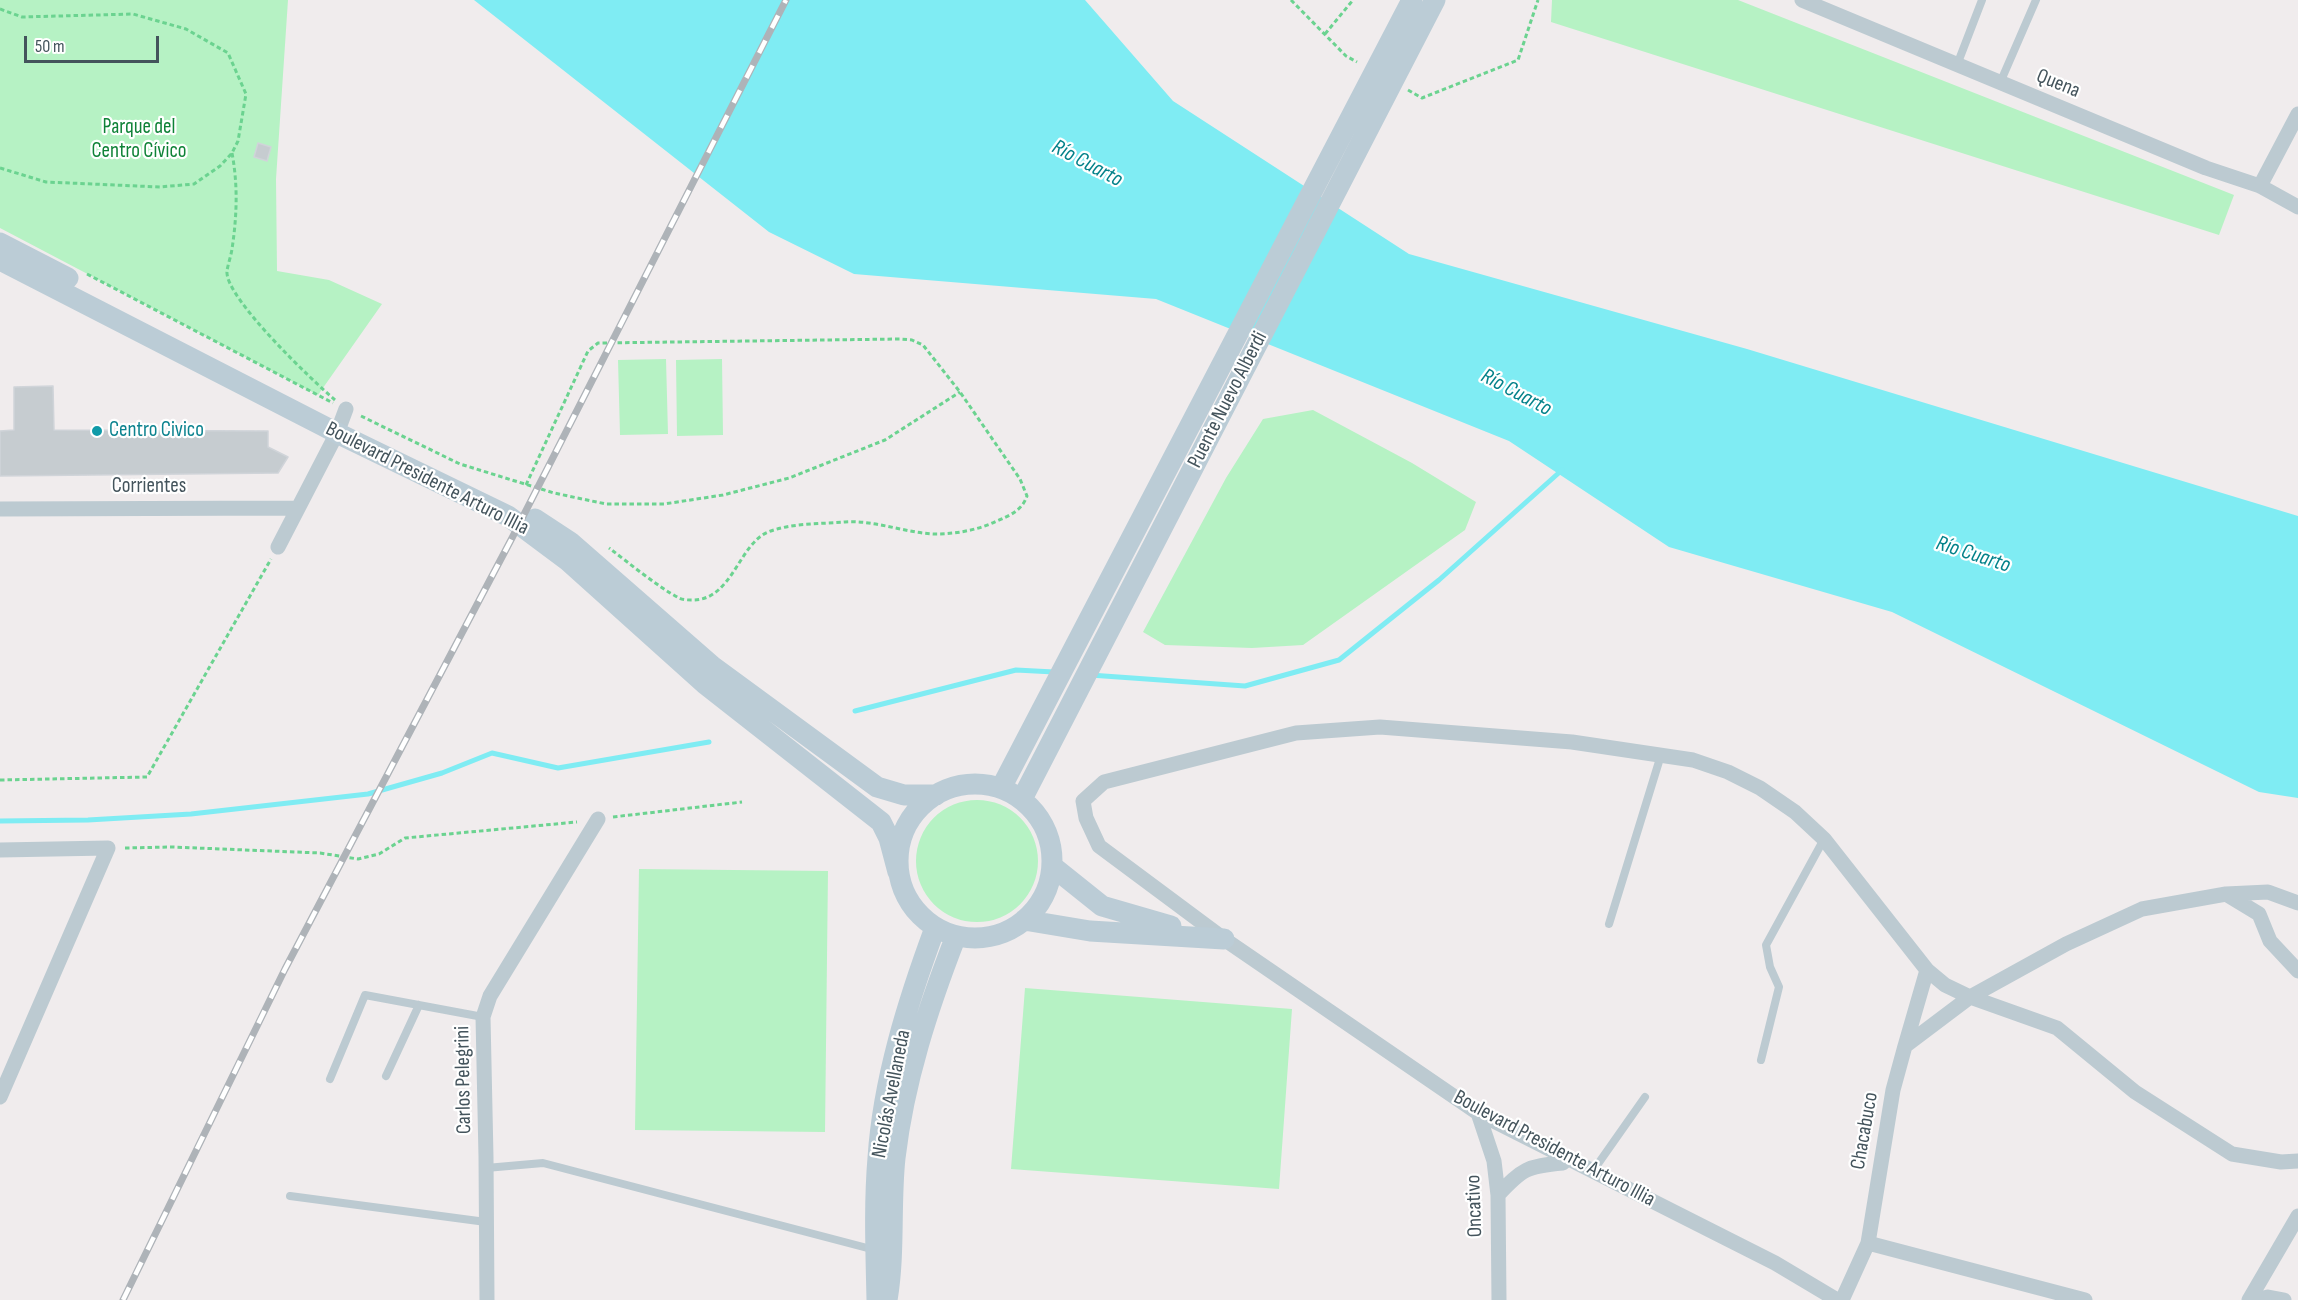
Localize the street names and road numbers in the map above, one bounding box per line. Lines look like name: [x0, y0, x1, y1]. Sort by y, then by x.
street label: Quena: [2033, 64, 2083, 104]
street label: Puente Nuevo Alberdi: [1183, 328, 1273, 472]
street label: Boulevard Presidente Arturo Illia: [321, 417, 533, 541]
street label: Corrientes: [112, 474, 186, 500]
street label: Carlos Pelegrini: [450, 1026, 478, 1134]
street label: Nicolás Avellaneda: [867, 1028, 917, 1160]
street label: Boulevard Presidente Arturo Illia: [1449, 1085, 1659, 1213]
street label: Chacabuco: [1846, 1090, 1884, 1172]
street label: Oncativo: [1461, 1174, 1489, 1238]

